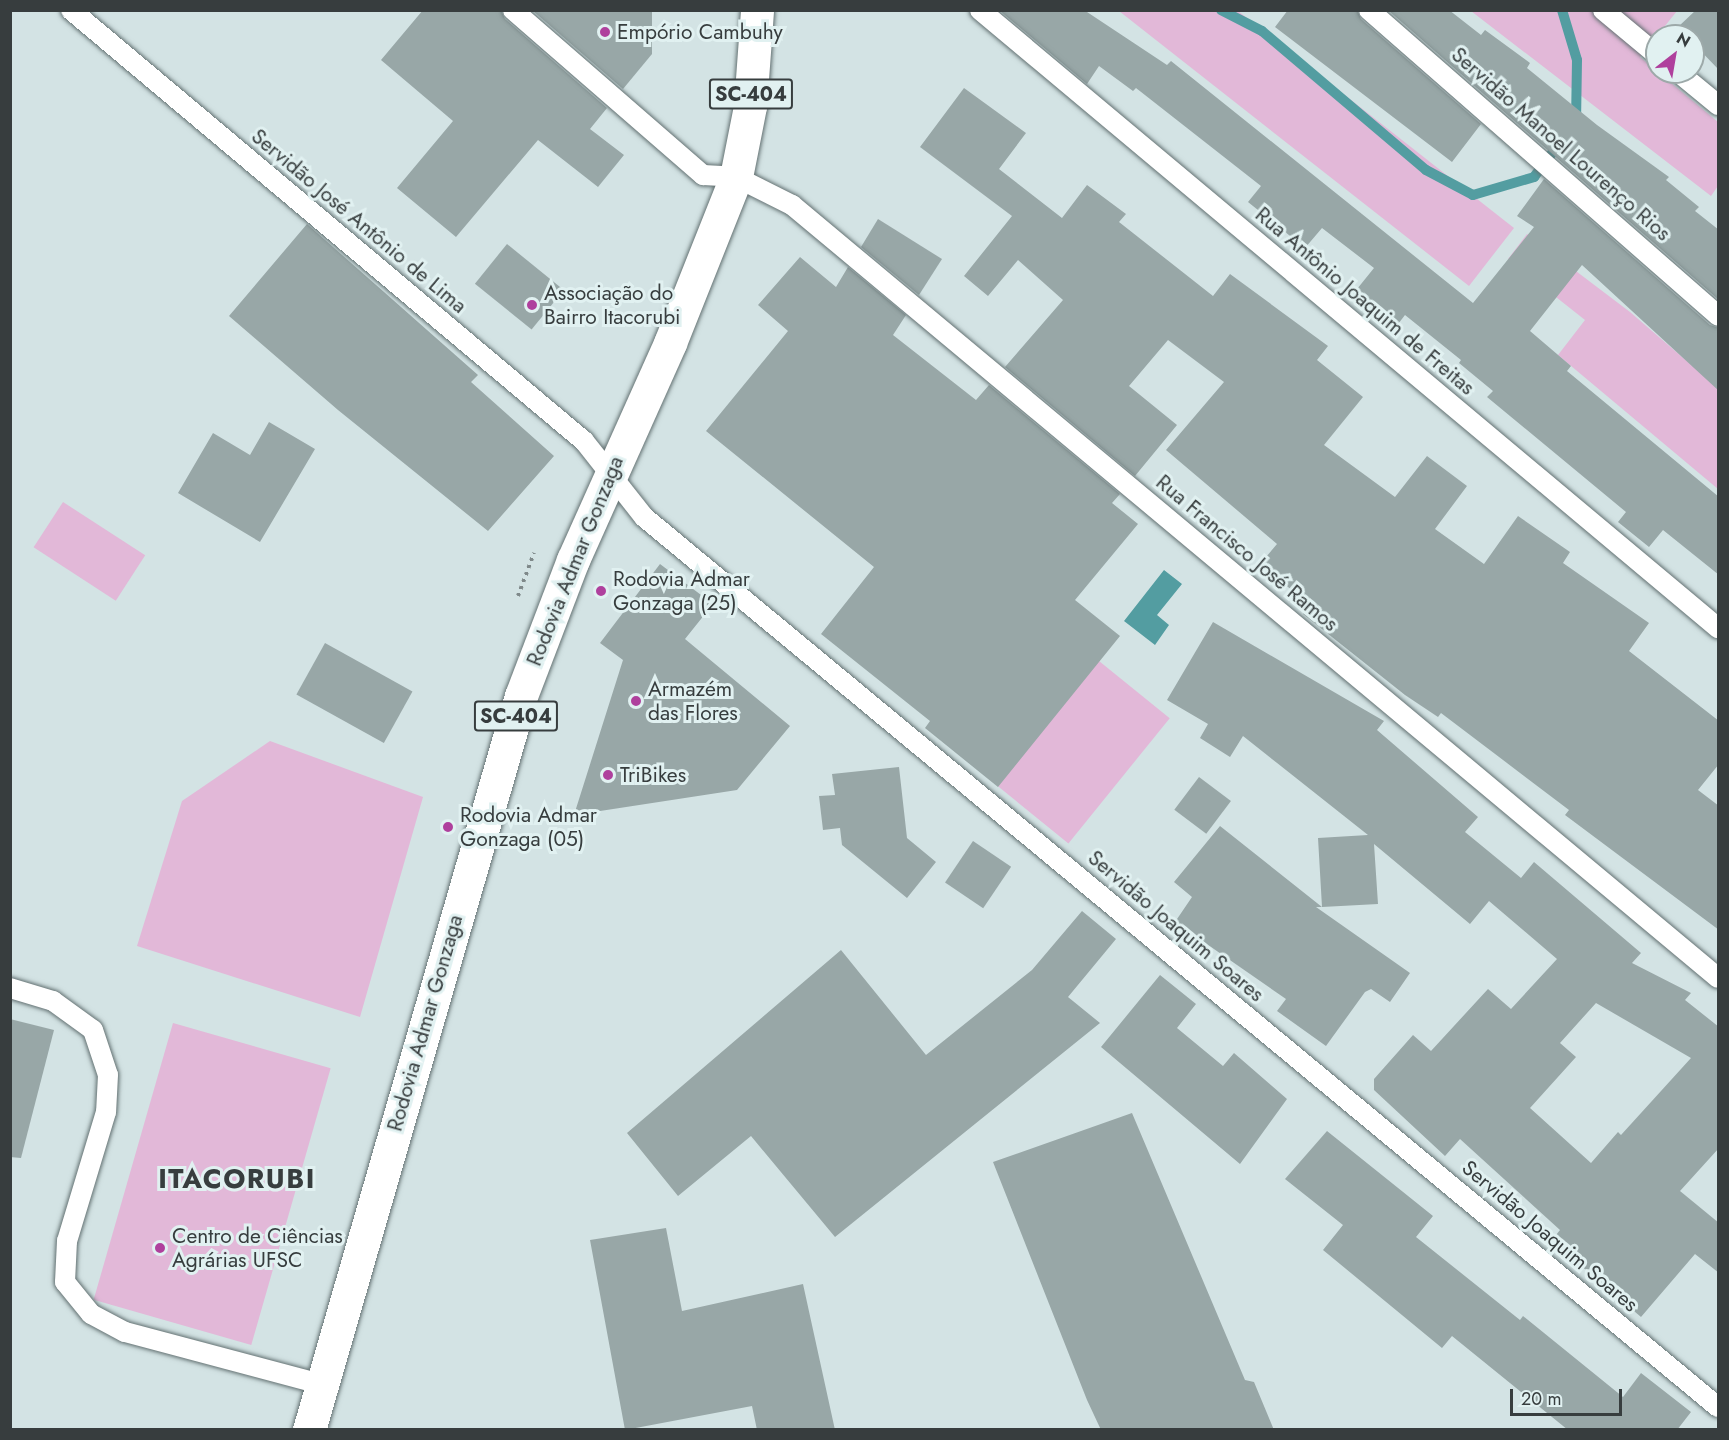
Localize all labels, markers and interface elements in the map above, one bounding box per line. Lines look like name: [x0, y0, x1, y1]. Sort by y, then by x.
place label: Empório Cambuhy: [617, 19, 783, 45]
north arrow: [1645, 24, 1705, 84]
marker: Empório Cambuhy: [598, 25, 612, 39]
text: N: [1672, 27, 1695, 53]
street label: Servidão Manoel Lourenço Rios: [1446, 42, 1676, 246]
road number: SC-404: [708, 77, 795, 111]
street label: Servidão José Antônio de Lima: [246, 124, 472, 318]
street label: Rua Antônio Joaquim de Freitas: [1250, 202, 1480, 400]
place label: Associação do Bairro Itacorubi: [544, 280, 681, 330]
marker: Associação do Bairro Itacorubi: [525, 298, 539, 312]
street label: Rodovia Admar Gonzaga: [521, 453, 629, 669]
street label: Rua Francisco José Ramos: [1151, 470, 1343, 636]
place label: Rodovia Admar Gonzaga (25): [613, 566, 750, 616]
marker: Rodovia Admar Gonzaga (25): [594, 584, 608, 598]
place label: Armazém das Flores: [648, 676, 738, 726]
marker: Armazém das Flores: [629, 694, 643, 708]
road number: SC-404: [472, 699, 560, 733]
place label: TriBikes: [620, 762, 686, 788]
marker: TriBikes: [601, 768, 615, 782]
place label: Rodovia Admar Gonzaga (05): [460, 802, 597, 852]
marker: Rodovia Admar Gonzaga (05): [441, 820, 455, 834]
street label: Servidão Joaquim Soares: [1083, 845, 1269, 1007]
street label: Rodovia Admar Gonzaga: [382, 912, 468, 1134]
street label: Servidão Joaquim Soares: [1457, 1155, 1643, 1317]
district label: ITACORUBI: [158, 1163, 316, 1195]
place label: Centro de Ciências Agrárias UFSC: [172, 1223, 343, 1273]
marker: Centro de Ciências Agrárias UFSC: [153, 1241, 167, 1255]
scale bar: [1513, 1377, 1626, 1415]
text: 20 m: [1521, 1386, 1561, 1412]

